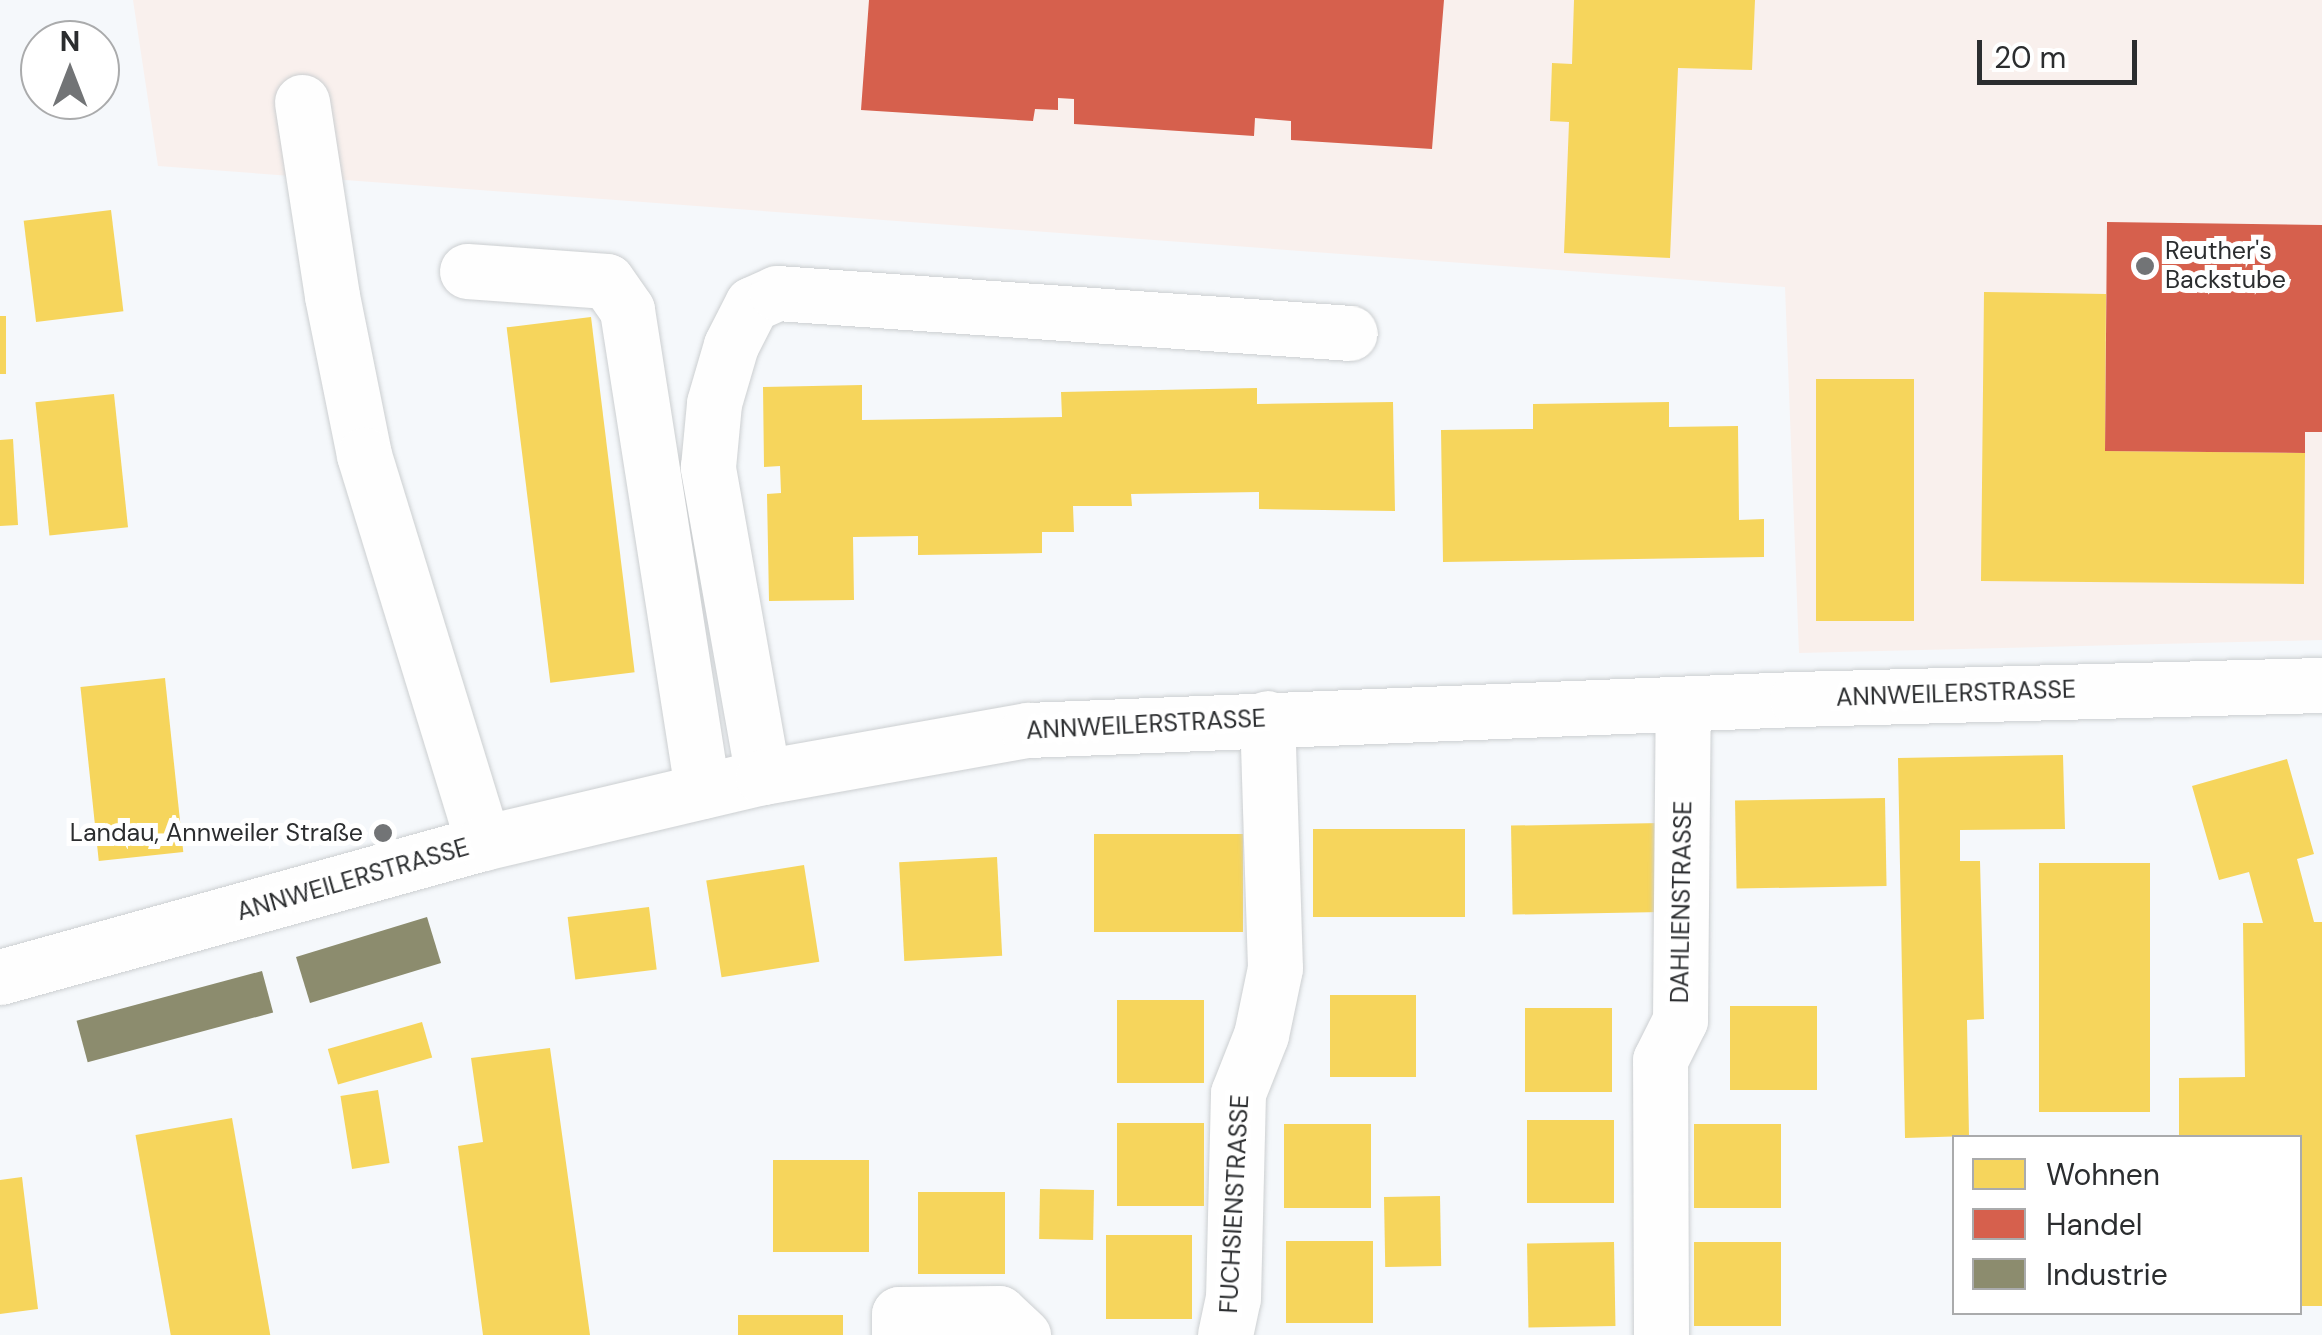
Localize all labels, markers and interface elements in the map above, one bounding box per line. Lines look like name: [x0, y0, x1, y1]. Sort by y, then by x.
north arrow: [20, 20, 120, 120]
scale bar: [1982, 20, 2142, 82]
text: N: [60, 23, 80, 60]
text: 20 m: [1994, 38, 2066, 77]
place label: Reuther's Backstube: [2165, 237, 2286, 296]
marker: Reuther's Backstube: [2134, 255, 2156, 277]
street label: ANNWEILERSTRASSE: [1835, 675, 2077, 713]
street label: ANNWEILERSTRASSE: [1025, 704, 1267, 746]
street label: DAHLIENSTRASSE: [1665, 800, 1699, 1004]
place label: Landau, Annweiler Straße: [70, 818, 363, 848]
marker: Landau, Annweiler Straße: [372, 822, 394, 844]
street label: ANNWEILERSTRASSE: [233, 832, 473, 928]
street label: FUCHSIENSTRASSE: [1214, 1094, 1256, 1314]
legend: [1952, 1135, 2302, 1315]
text: Wohnen: [2046, 1155, 2160, 1194]
text: Handel: [2046, 1205, 2143, 1244]
text: Industrie: [2046, 1255, 2168, 1294]

